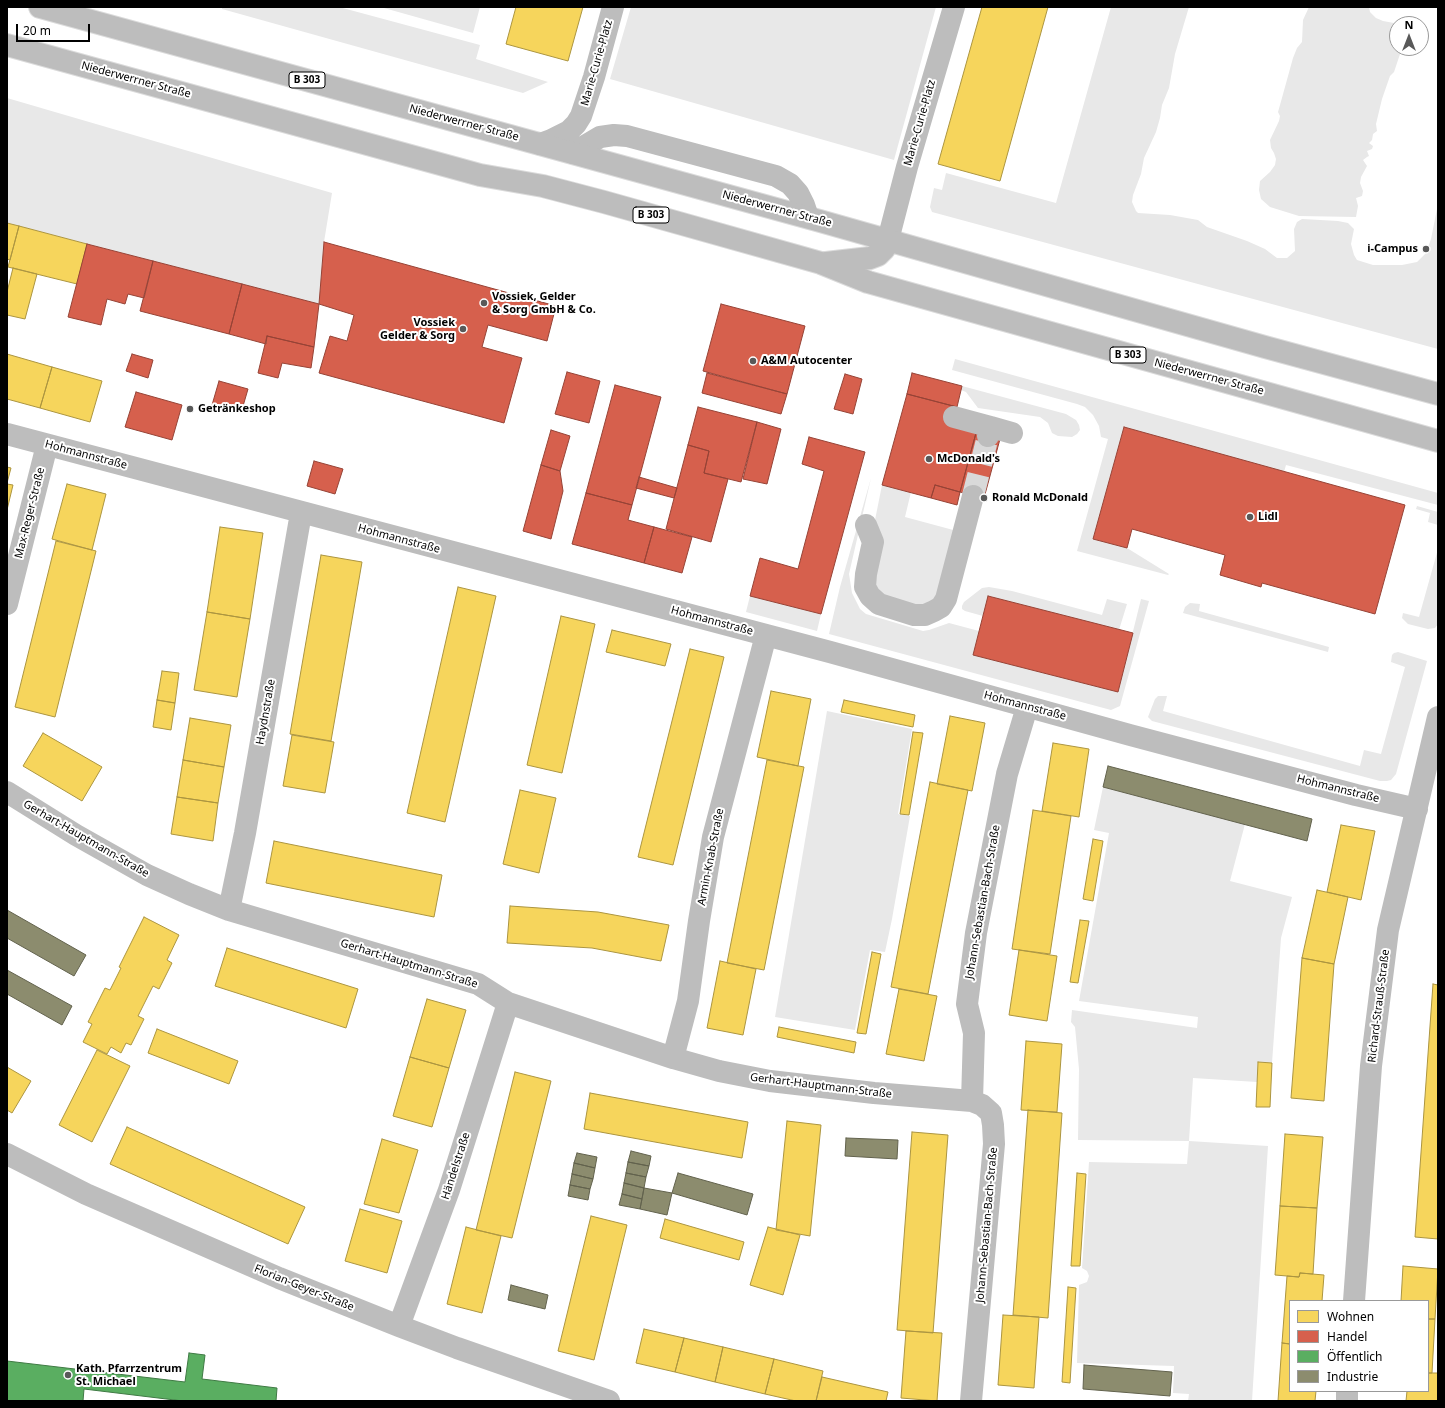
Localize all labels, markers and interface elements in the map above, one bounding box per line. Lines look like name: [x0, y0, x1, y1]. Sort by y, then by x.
scale bar: [18, 16, 92, 42]
north arrow: [1389, 16, 1429, 56]
text: N: [1405, 17, 1413, 32]
street label: Marie-Curie-Platz: [578, 18, 616, 108]
text: 20 m: [23, 22, 51, 39]
street label: Niederwerrner Straße: [80, 59, 192, 101]
road number: B 303: [289, 72, 325, 88]
street label: Marie-Curie-Platz: [901, 78, 939, 168]
street label: Niederwerrner Straße: [408, 102, 520, 144]
street label: Niederwerrner Straße: [721, 188, 833, 230]
road number: B 303: [633, 207, 669, 223]
place label: i-Campus: [1367, 242, 1418, 256]
marker: i-Campus: [1421, 244, 1431, 254]
place label: Vossiek, Gelder & Sorg GmbH & Co.: [492, 290, 596, 316]
marker: Vossiek, Gelder & Sorg GmbH & Co.: [479, 298, 489, 308]
place label: Vossiek Gelder & Sorg: [380, 316, 455, 342]
marker: Vossiek Gelder & Sorg: [458, 324, 468, 334]
road number: B 303: [1110, 347, 1146, 363]
place label: A&M Autocenter: [761, 354, 852, 368]
marker: A&M Autocenter: [748, 356, 758, 366]
street label: Niederwerrner Straße: [1153, 356, 1265, 398]
place label: Getränkeshop: [198, 402, 276, 416]
marker: Getränkeshop: [185, 404, 195, 414]
street label: Hohmannstraße: [43, 438, 129, 472]
place label: McDonald's: [937, 452, 1000, 466]
marker: McDonald's: [924, 454, 934, 464]
street label: Max-Reger-Straße: [12, 466, 48, 560]
place label: Ronald McDonald: [992, 491, 1088, 505]
marker: Ronald McDonald: [979, 493, 989, 503]
place label: Lidl: [1258, 510, 1278, 524]
marker: Lidl: [1245, 512, 1255, 522]
street label: Hohmannstraße: [356, 522, 442, 556]
street label: Hohmannstraße: [669, 604, 755, 638]
street label: Haydnstraße: [254, 678, 278, 746]
street label: Hohmannstraße: [982, 689, 1068, 723]
street label: Hohmannstraße: [1295, 772, 1381, 806]
street label: Gerhart-Hauptmann-Straße: [21, 798, 151, 880]
street label: Armin-Knab-Straße: [695, 807, 727, 907]
street label: Johann-Sebastian-Bach-Straße: [963, 824, 1003, 980]
street label: Gerhart-Hauptmann-Straße: [339, 937, 479, 991]
street label: Richard-Strauß-Straße: [1366, 949, 1392, 1063]
street label: Gerhart-Hauptmann-Straße: [749, 1071, 893, 1101]
street label: Händelstraße: [439, 1131, 473, 1201]
street label: Johann-Sebastian-Bach-Straße: [974, 1147, 1000, 1303]
street label: Florian-Geyer-Straße: [252, 1262, 356, 1314]
legend: [1289, 1300, 1429, 1392]
text: Wohnen: [1327, 1308, 1374, 1325]
text: Handel: [1327, 1328, 1367, 1345]
text: Öffentlich: [1327, 1348, 1383, 1365]
place label: Kath. Pfarrzentrum St. Michael: [76, 1362, 182, 1388]
text: Industrie: [1327, 1368, 1378, 1385]
marker: Kath. Pfarrzentrum St. Michael: [63, 1370, 73, 1380]

